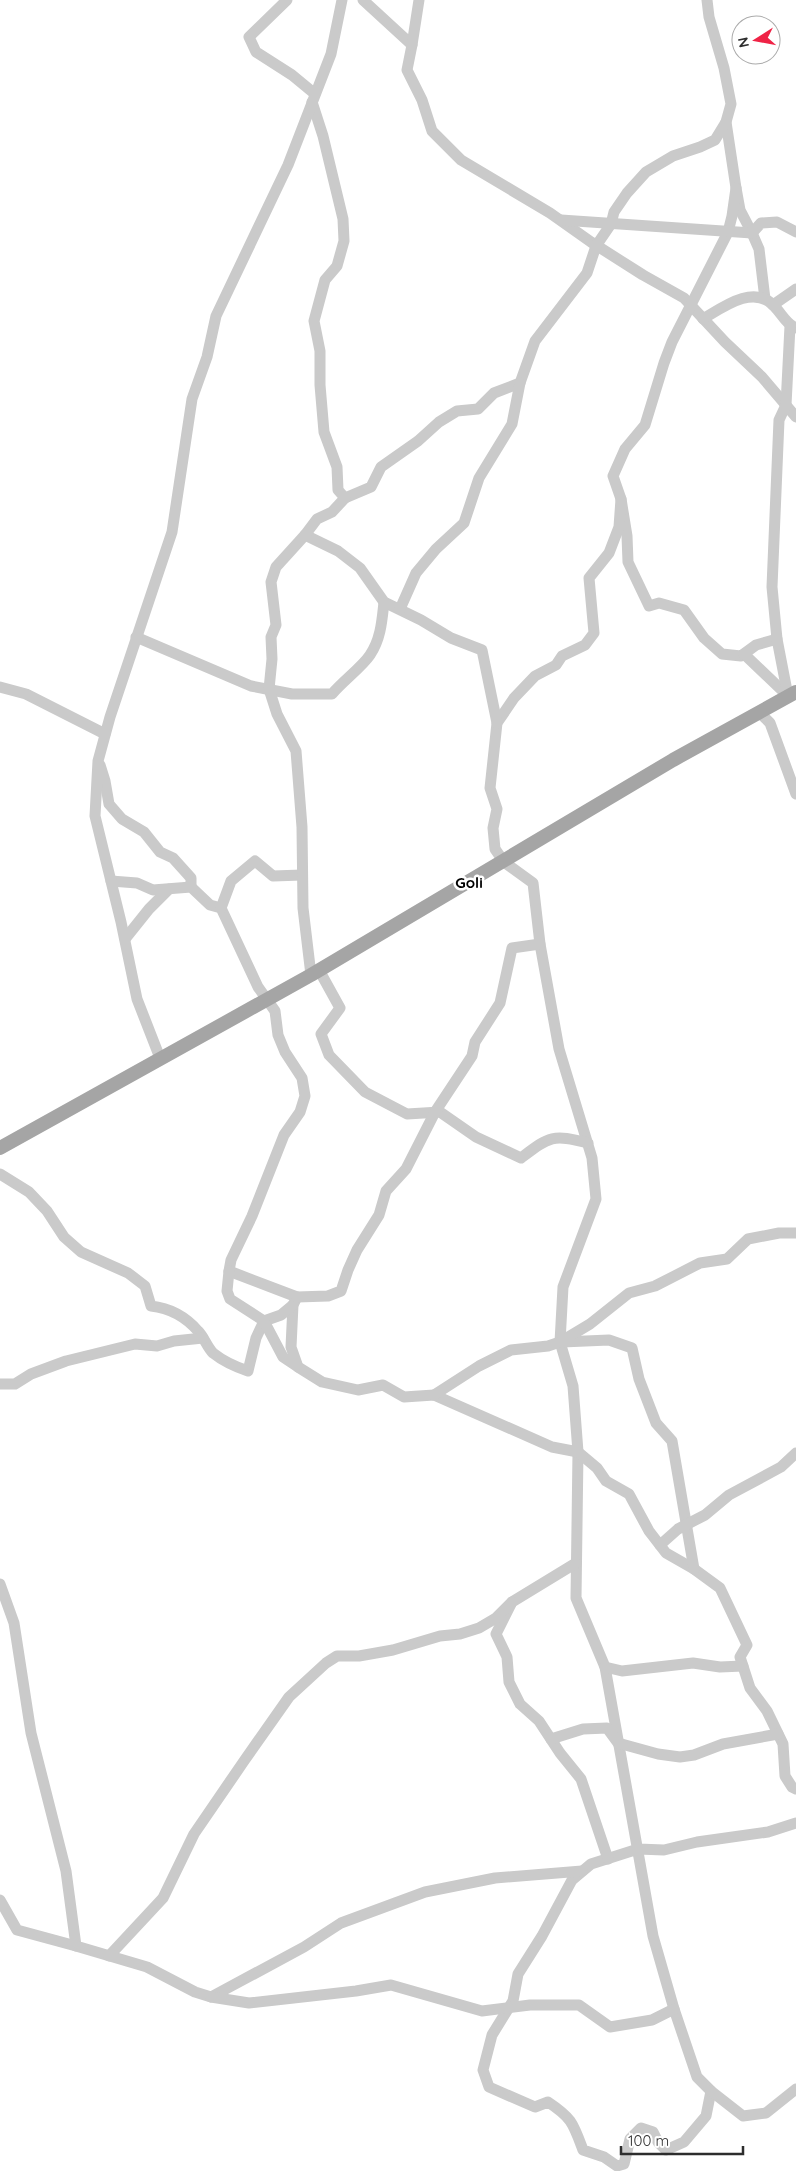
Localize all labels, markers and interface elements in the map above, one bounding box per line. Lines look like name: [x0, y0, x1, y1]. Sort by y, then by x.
north arrow: [731, 15, 781, 65]
text: N: [733, 36, 753, 49]
district label: Goli: [455, 873, 483, 892]
scale bar: [621, 2124, 744, 2156]
text: 100 m: [628, 2131, 669, 2150]

